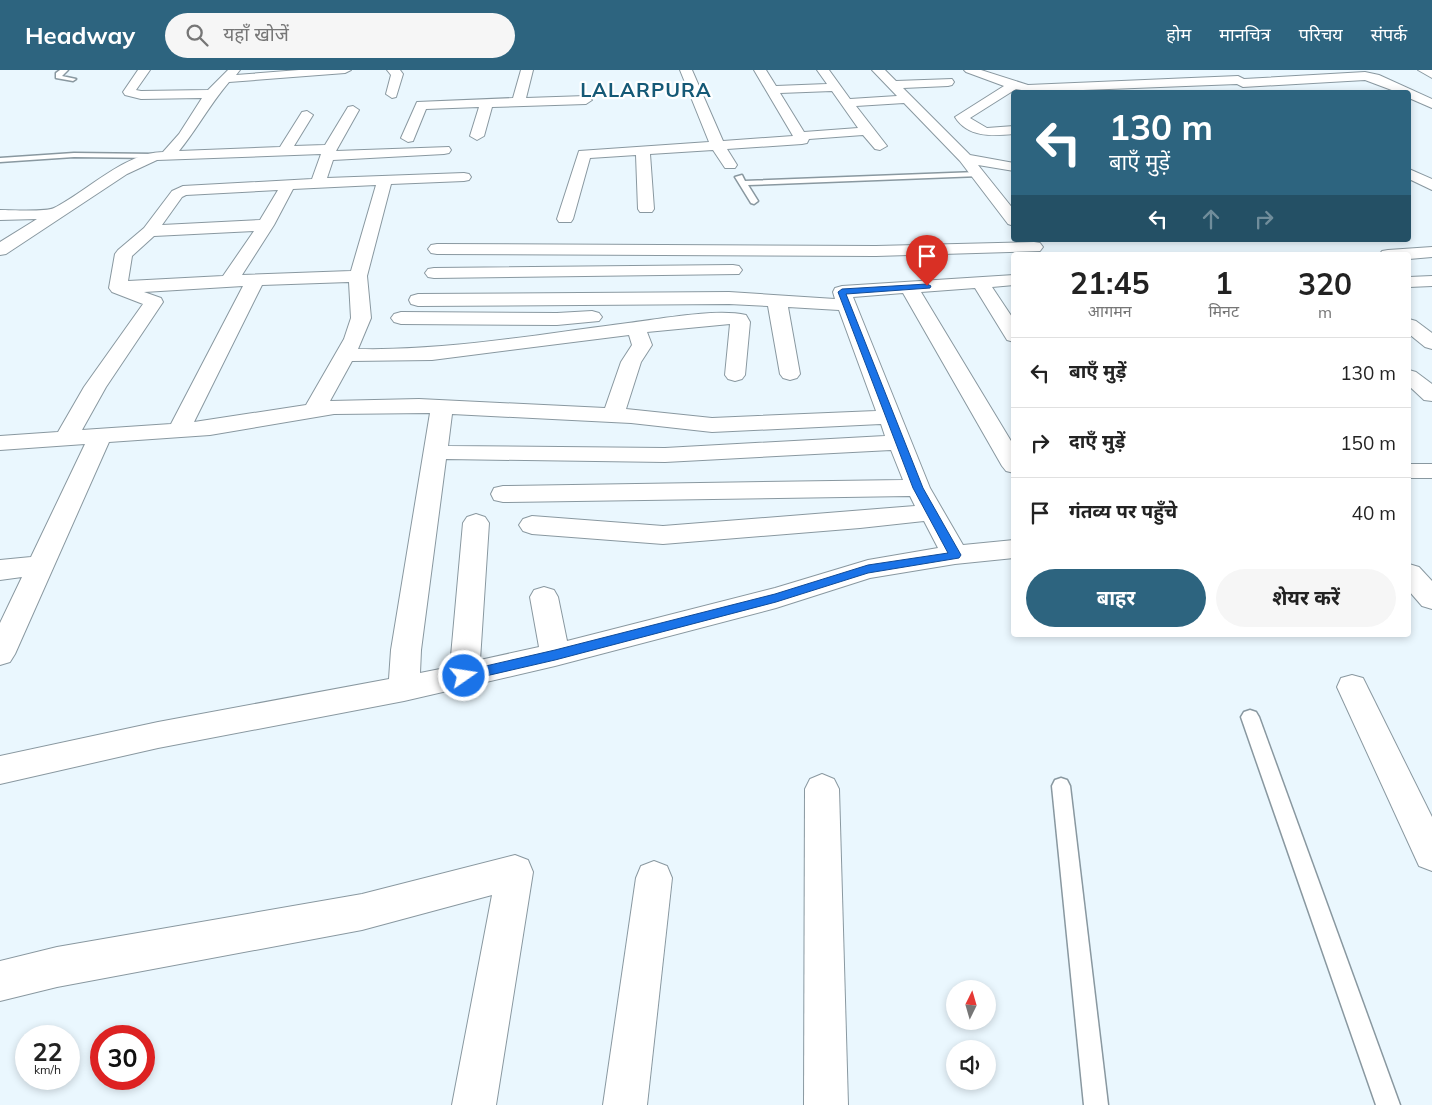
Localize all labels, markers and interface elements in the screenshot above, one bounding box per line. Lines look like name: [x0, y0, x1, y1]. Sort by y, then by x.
search box: [165, 13, 515, 58]
text: Headway: [25, 20, 135, 50]
icon: search: [183, 21, 211, 49]
text: यहाँ खोजें: [223, 22, 289, 46]
text: होम: [1166, 23, 1191, 46]
text: मानचित्र: [1219, 23, 1271, 46]
text: परिचय: [1299, 23, 1343, 46]
text: संपर्क: [1371, 23, 1407, 46]
district label: LALARPURA: [580, 77, 712, 102]
text: 130 m: [1109, 105, 1213, 149]
icon: left: [1026, 110, 1091, 175]
text: बाएँ मुड़ें: [1109, 148, 1170, 176]
icon: left: [1144, 205, 1172, 233]
icon: ahead: [1197, 205, 1225, 233]
icon: right: [1250, 205, 1278, 233]
pin: [906, 235, 948, 286]
icon: arrive: [913, 242, 941, 270]
text: 21:45: [1070, 264, 1149, 302]
text: 1: [1215, 264, 1233, 302]
text: 320: [1298, 265, 1352, 303]
text: आगमन: [1088, 301, 1132, 321]
text: मिनट: [1208, 301, 1239, 321]
text: m: [1318, 302, 1332, 322]
icon: left: [1026, 359, 1054, 387]
text: बाएँ मुड़ें: [1069, 359, 1126, 383]
text: 130 m: [1340, 361, 1396, 385]
icon: right: [1026, 429, 1054, 457]
text: दाएँ मुड़ें: [1069, 429, 1125, 453]
text: 150 m: [1340, 431, 1396, 455]
icon: arrive: [1026, 499, 1054, 527]
text: गंतव्य पर पहुँचे: [1069, 499, 1177, 523]
text: 40 m: [1352, 501, 1396, 525]
button: बाहर: [1026, 569, 1206, 627]
button: शेयर करें: [1216, 569, 1396, 627]
position arrow: [437, 649, 489, 701]
north arrow: [946, 980, 996, 1030]
map controls: [946, 980, 996, 1090]
speed limit sign: 30: [90, 1025, 155, 1090]
text: 22: [32, 1036, 63, 1067]
button: sound: [946, 1040, 996, 1090]
text: km/h: [34, 1062, 61, 1077]

